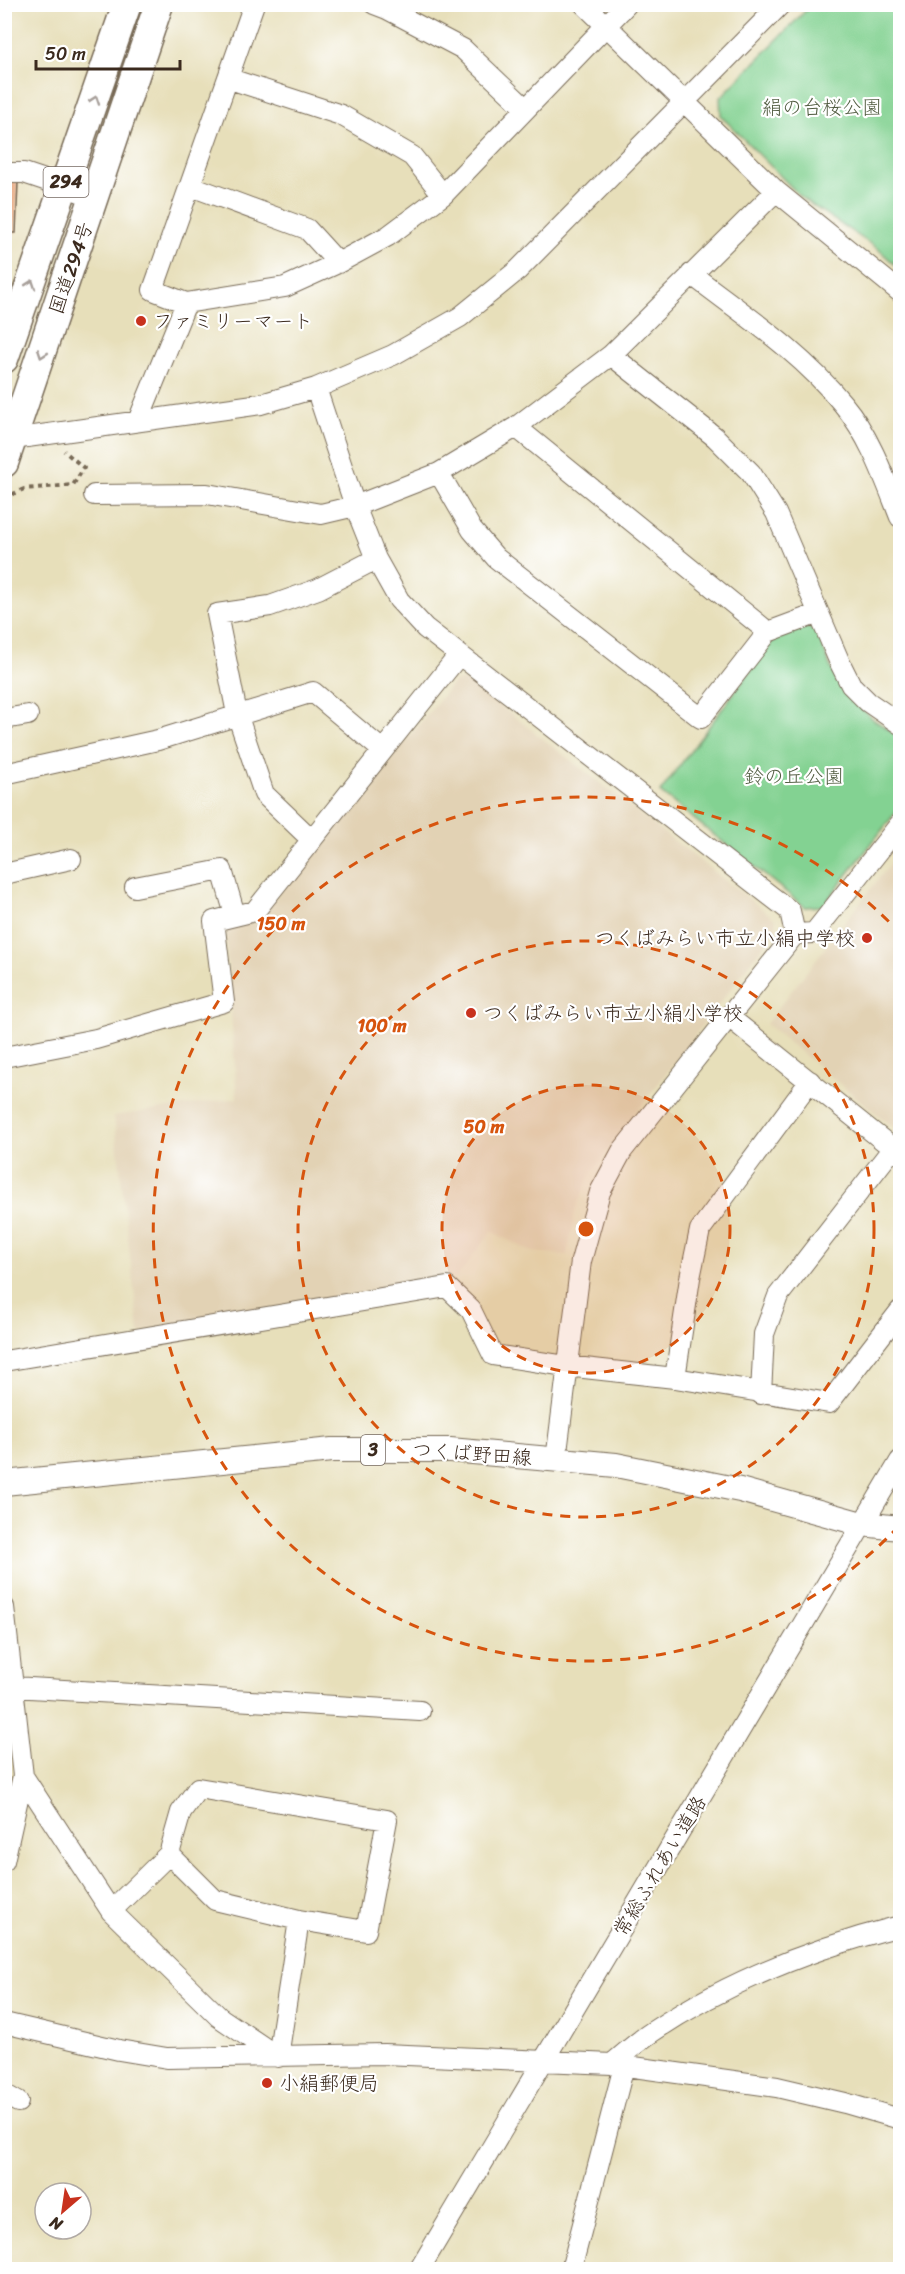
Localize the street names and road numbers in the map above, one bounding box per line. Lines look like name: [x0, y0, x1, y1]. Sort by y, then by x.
road number: 294: [44, 167, 88, 197]
street label: 国道294号: [39, 217, 103, 319]
street label: つくば野田線: [411, 1432, 533, 1476]
road number: 3: [361, 1435, 385, 1465]
street label: 常総ふれあい道路: [604, 1788, 716, 1944]

